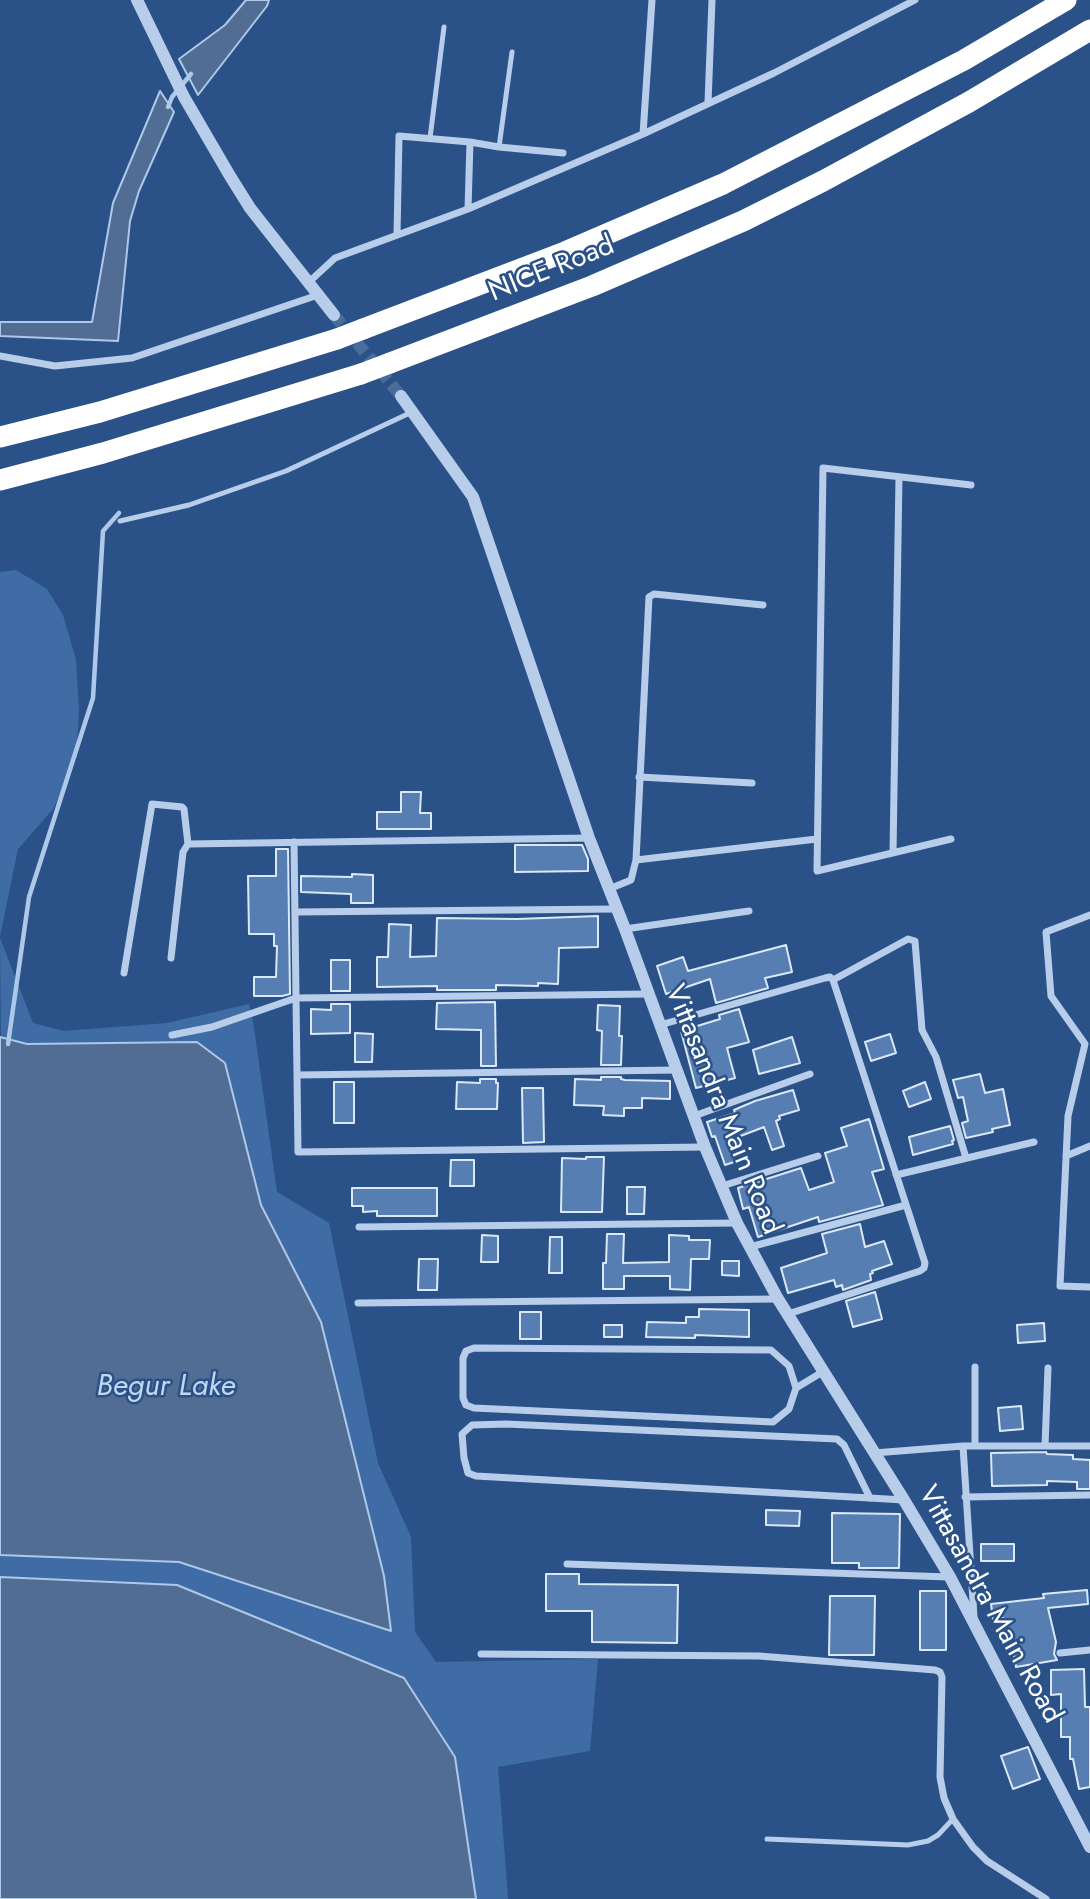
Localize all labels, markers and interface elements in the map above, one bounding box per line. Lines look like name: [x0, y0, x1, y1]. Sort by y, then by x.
street label: NICE Road: [485, 230, 619, 310]
street label: Vittasandra Main Road: [657, 980, 787, 1240]
water label: Begur Lake: [96, 1370, 236, 1406]
street label: Vittasandra Main Road: [910, 1480, 1068, 1730]

